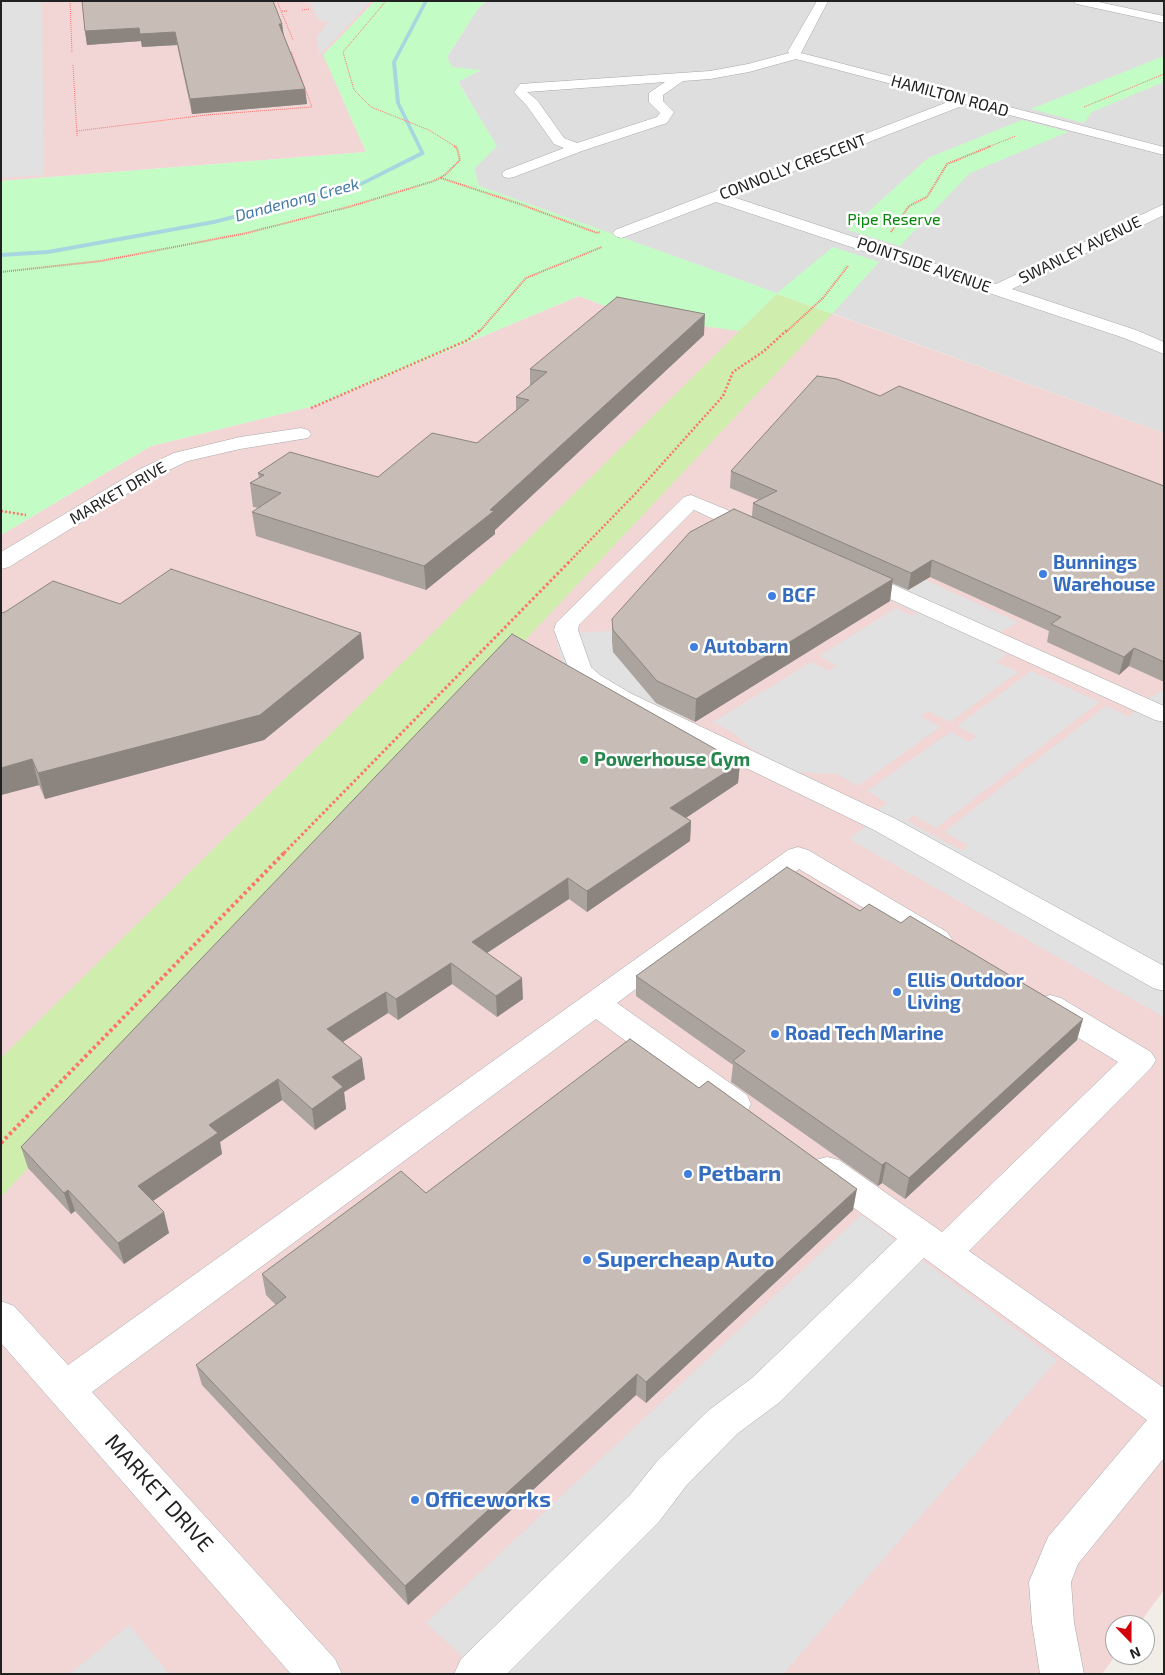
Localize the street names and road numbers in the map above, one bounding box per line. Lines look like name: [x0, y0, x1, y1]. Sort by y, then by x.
street label: HAMILTON ROAD: [889, 71, 1011, 121]
street label: CONNOLLY CRESCENT: [717, 130, 869, 204]
street label: SWANLEY AVENUE: [1016, 212, 1144, 288]
street label: POINTSIDE AVENUE: [855, 233, 993, 297]
street label: MARKET DRIVE: [66, 458, 170, 528]
street label: MARKET DRIVE: [99, 1429, 219, 1557]

